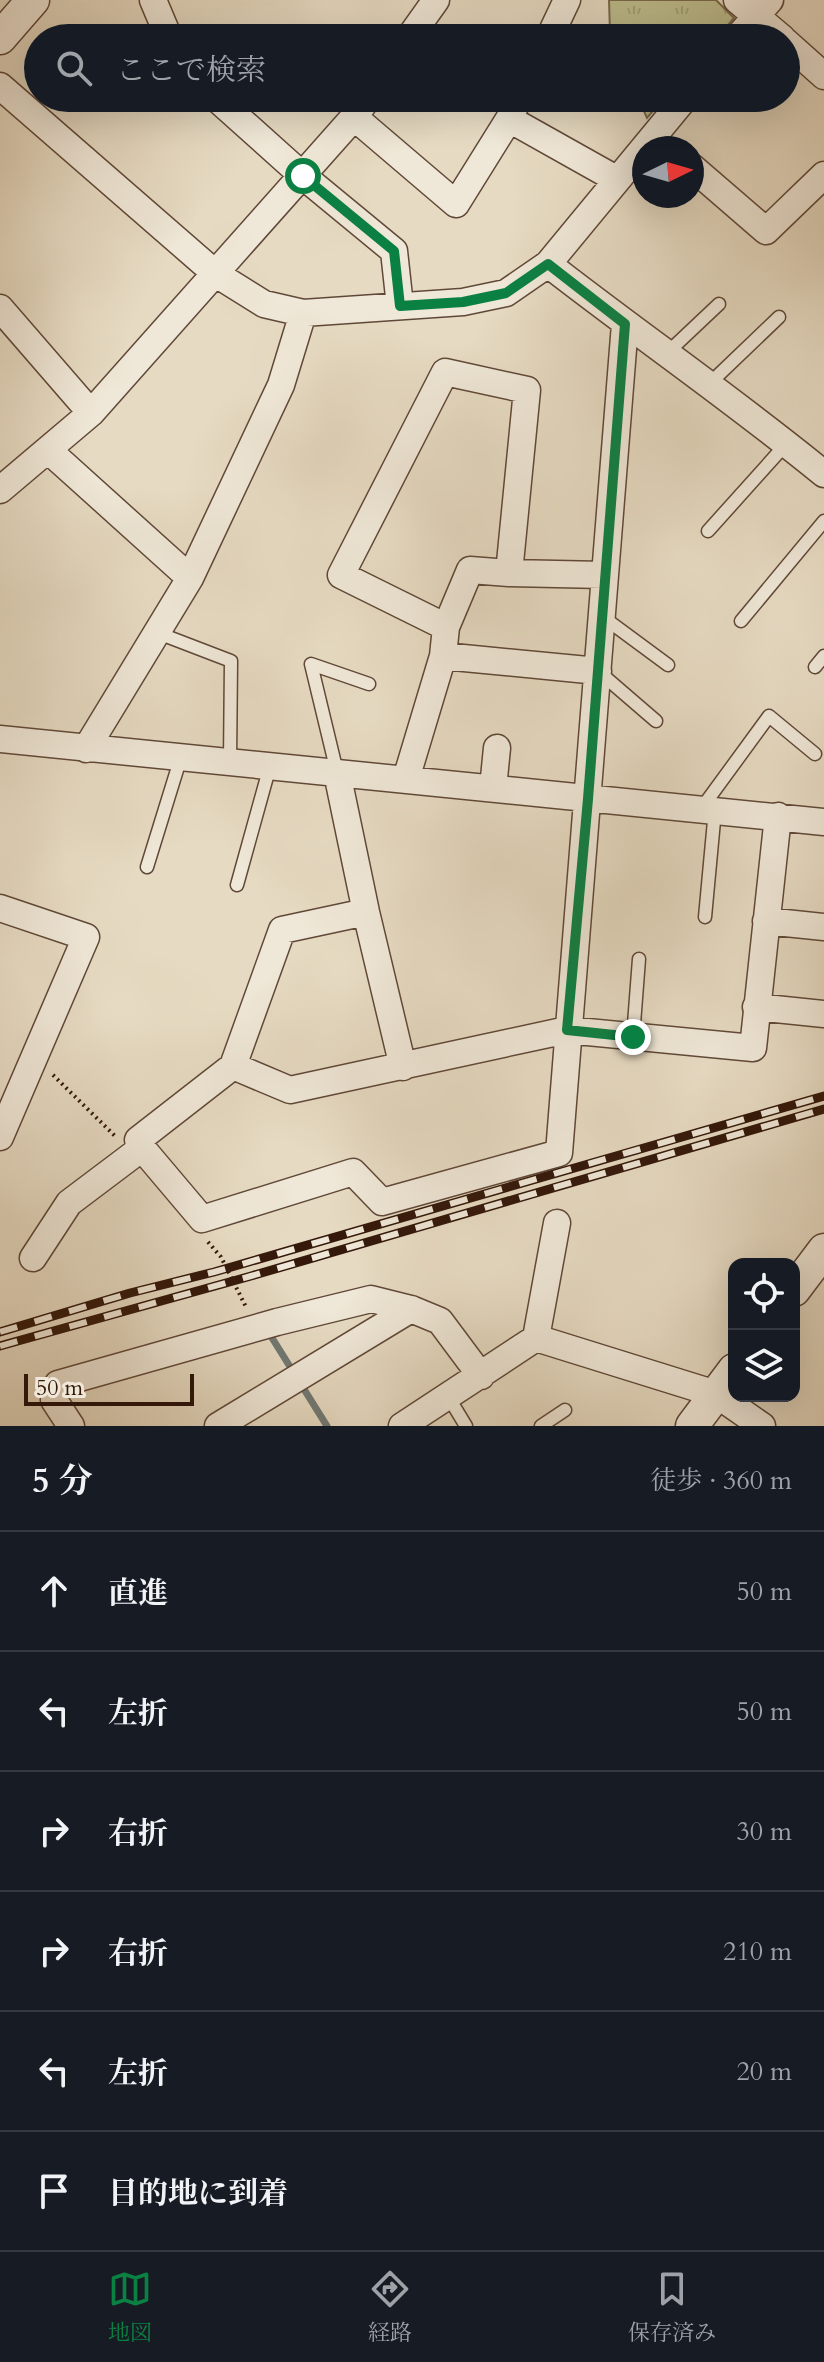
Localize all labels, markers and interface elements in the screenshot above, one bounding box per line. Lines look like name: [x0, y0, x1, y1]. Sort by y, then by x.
search box: [24, 24, 800, 112]
icon: search: [52, 46, 96, 90]
text: ここで検索: [116, 50, 266, 91]
north arrow: [632, 136, 704, 208]
route start: [285, 158, 321, 194]
route end: [615, 1019, 651, 1055]
map controls: [728, 1258, 800, 1402]
button: locate: [728, 1258, 800, 1330]
button: layers: [728, 1330, 800, 1402]
scale bar: [24, 1370, 194, 1406]
text: 50 m: [36, 1373, 83, 1403]
text: 5 分: [32, 1458, 93, 1504]
text: 徒歩 · 360 m: [651, 1463, 792, 1498]
icon: ahead: [32, 1569, 76, 1613]
text: 直進: [108, 1573, 168, 1614]
text: 50 m: [736, 1574, 792, 1609]
icon: left: [32, 1689, 76, 1733]
text: 左折: [108, 1693, 168, 1734]
text: 50 m: [736, 1694, 792, 1729]
icon: right: [32, 1809, 76, 1853]
text: 右折: [108, 1813, 168, 1854]
text: 30 m: [736, 1814, 792, 1849]
icon: right: [32, 1929, 76, 1973]
text: 右折: [108, 1933, 168, 1974]
text: 210 m: [723, 1934, 792, 1969]
icon: left: [32, 2049, 76, 2093]
text: 左折: [108, 2053, 168, 2094]
text: 20 m: [736, 2054, 792, 2089]
icon: arrive: [32, 2169, 76, 2213]
text: 目的地に到着: [108, 2173, 288, 2214]
tab: 地図: [108, 2267, 152, 2348]
tab: 経路: [368, 2267, 412, 2348]
tab: 保存済み: [628, 2267, 716, 2348]

